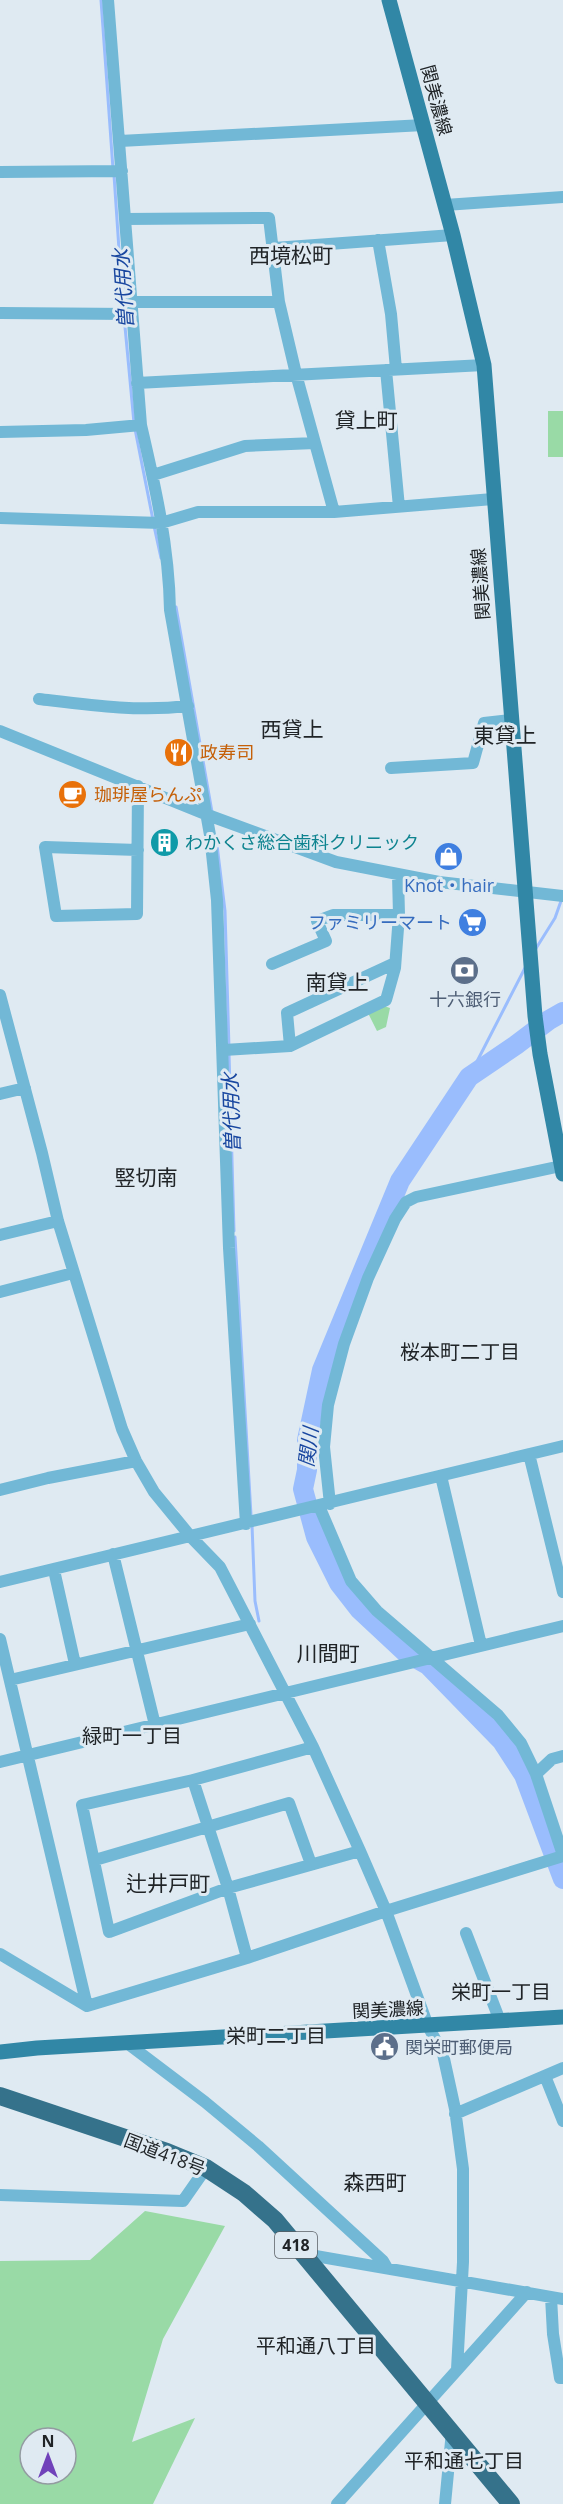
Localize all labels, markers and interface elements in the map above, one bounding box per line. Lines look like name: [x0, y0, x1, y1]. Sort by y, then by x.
street label: 関美濃線: [416, 62, 458, 138]
district label: 西境松町: [249, 241, 333, 269]
water label: 曽代用水: [107, 246, 139, 330]
district label: 貸上町: [335, 406, 398, 434]
street label: 関美濃線: [466, 547, 494, 621]
district label: 西貸上: [261, 715, 324, 743]
district label: 東貸上: [474, 721, 537, 749]
restaurant icon: 政寿司: [163, 736, 195, 768]
place label: 政寿司: [200, 740, 254, 764]
cafe icon: 珈琲屋らんぷ: [57, 778, 89, 810]
place label: 珈琲屋らんぷ: [94, 782, 202, 806]
building icon: わかくさ総合歯科クリニック: [148, 826, 180, 858]
place label: わかくさ総合歯科クリニック: [185, 830, 419, 854]
shop icon: Knot・hair: [433, 840, 465, 872]
place label: Knot・hair: [404, 873, 495, 897]
supermarket icon: ファミリーマート: [457, 906, 489, 938]
place label: ファミリーマート: [308, 910, 452, 934]
bank icon: 十六銀行: [449, 954, 481, 986]
district label: 南貸上: [306, 968, 369, 996]
place label: 十六銀行: [429, 987, 501, 1011]
water label: 曽代用水: [216, 1071, 246, 1153]
district label: 竪切南: [115, 1163, 178, 1191]
district label: 桜本町二丁目: [400, 1338, 520, 1365]
water label: 関川: [292, 1424, 324, 1468]
district label: 川間町: [297, 1639, 360, 1667]
district label: 緑町一丁目: [82, 1722, 182, 1749]
district label: 辻井戸町: [126, 1869, 210, 1897]
district label: 栄町一丁目: [451, 1978, 551, 2005]
street label: 関美濃線: [351, 1995, 425, 2023]
district label: 栄町二丁目: [226, 2022, 326, 2049]
public building icon: 関栄町郵便局: [368, 2031, 400, 2063]
place label: 関栄町郵便局: [405, 2035, 513, 2059]
street label: 国道418号: [121, 2128, 209, 2180]
district label: 森西町: [344, 2168, 407, 2196]
road number: 418: [275, 2232, 317, 2258]
district label: 平和通八丁目: [256, 2332, 376, 2359]
north arrow: [18, 2426, 78, 2486]
text: N: [41, 2430, 55, 2452]
district label: 平和通七丁目: [404, 2447, 524, 2474]

